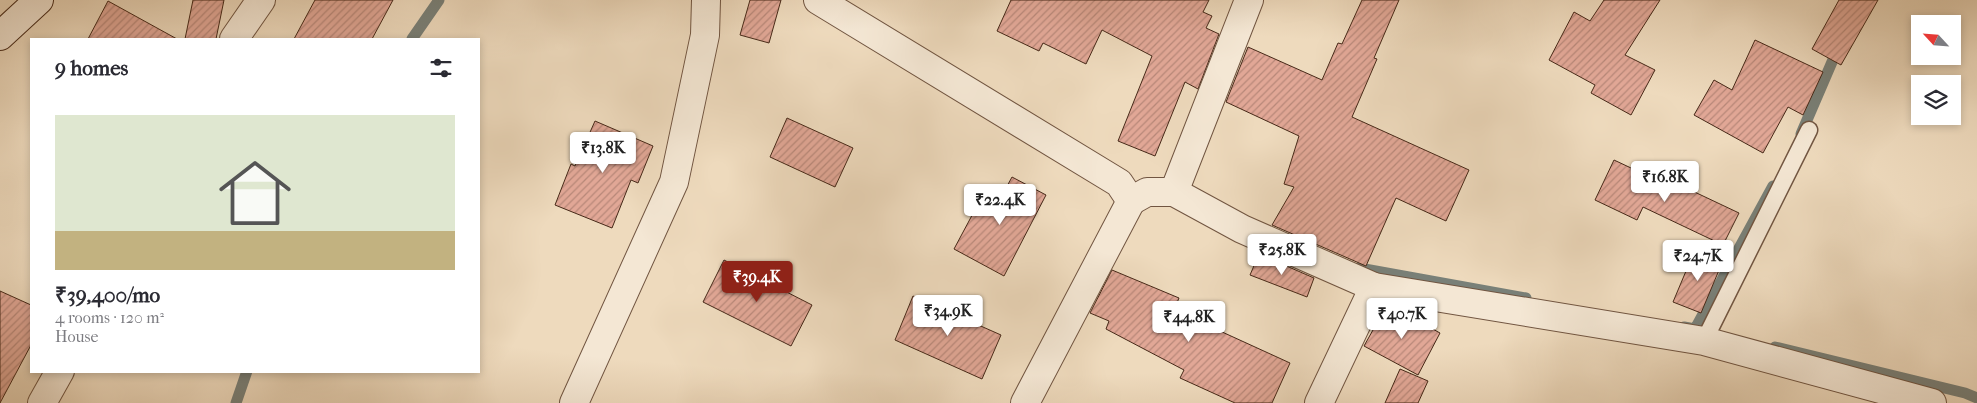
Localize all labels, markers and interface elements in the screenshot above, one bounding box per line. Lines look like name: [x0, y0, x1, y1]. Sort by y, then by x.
north arrow: [1911, 15, 1961, 65]
map controls: [1911, 15, 1961, 125]
icon: filters: [427, 54, 455, 82]
text: 9 homes: [55, 56, 128, 80]
button: layers: [1911, 75, 1961, 125]
pin: ₹13.8K: [562, 132, 644, 174]
text: ₹13.8K: [581, 138, 625, 157]
icon: home: [210, 148, 300, 238]
pin: ₹16.8K: [1624, 160, 1706, 203]
text: ₹16.8K: [1642, 167, 1688, 186]
pin: ₹22.4K: [959, 184, 1041, 226]
text: ₹22.4K: [975, 190, 1025, 209]
pin: ₹25.8K: [1241, 234, 1323, 276]
text: ₹25.8K: [1258, 240, 1306, 259]
pin: ₹24.7K: [1657, 240, 1739, 282]
text: ₹24.7K: [1674, 246, 1722, 265]
pin: ₹39.4K: [716, 260, 798, 303]
text: ₹39.4K: [733, 267, 781, 286]
text: ₹39,400/mo: [55, 283, 160, 307]
pin: ₹34.9K: [907, 294, 989, 337]
pin: ₹40.7K: [1361, 298, 1443, 340]
pin: ₹44.8K: [1148, 300, 1230, 343]
text: ₹34.9K: [924, 301, 972, 320]
text: ₹40.7K: [1378, 304, 1426, 323]
text: ₹44.8K: [1163, 307, 1215, 326]
text: 4 rooms · 120 m²: [55, 308, 164, 327]
text: House: [55, 327, 98, 346]

